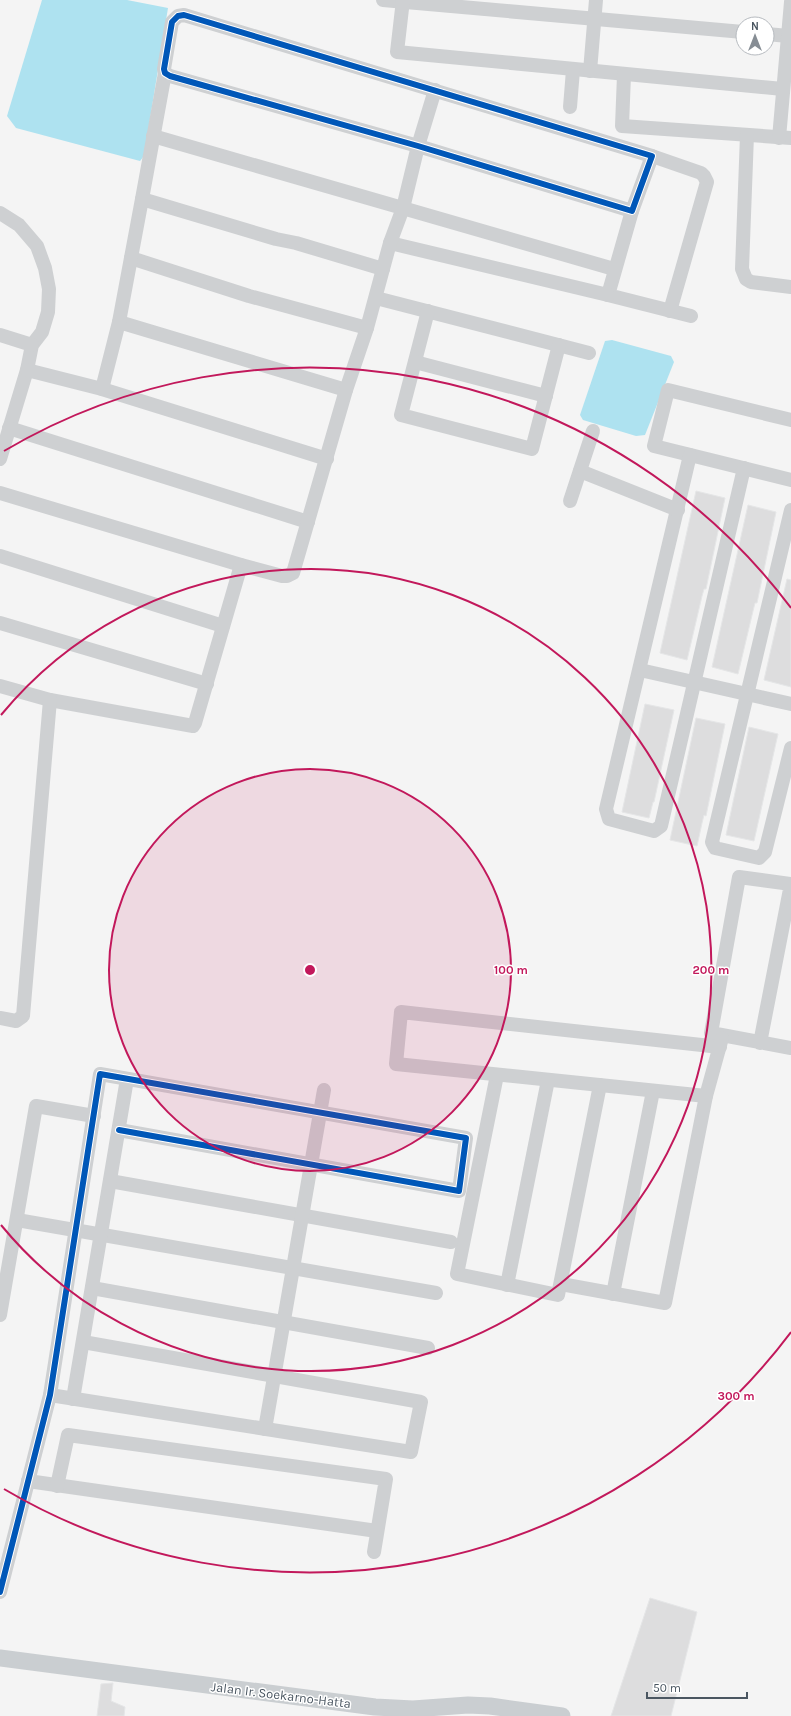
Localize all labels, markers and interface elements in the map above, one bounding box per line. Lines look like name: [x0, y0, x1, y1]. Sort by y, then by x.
north arrow: [735, 16, 775, 56]
text: N: [751, 20, 759, 33]
centre of rings: [303, 963, 317, 977]
text: 100 m: [494, 963, 528, 977]
text: 200 m: [693, 963, 729, 977]
text: 300 m: [717, 1389, 755, 1403]
scale bar: [647, 1674, 747, 1700]
street label: Jalan Ir. Soekarno-Hatta: [210, 1679, 352, 1711]
text: 50 m: [653, 1681, 681, 1695]

